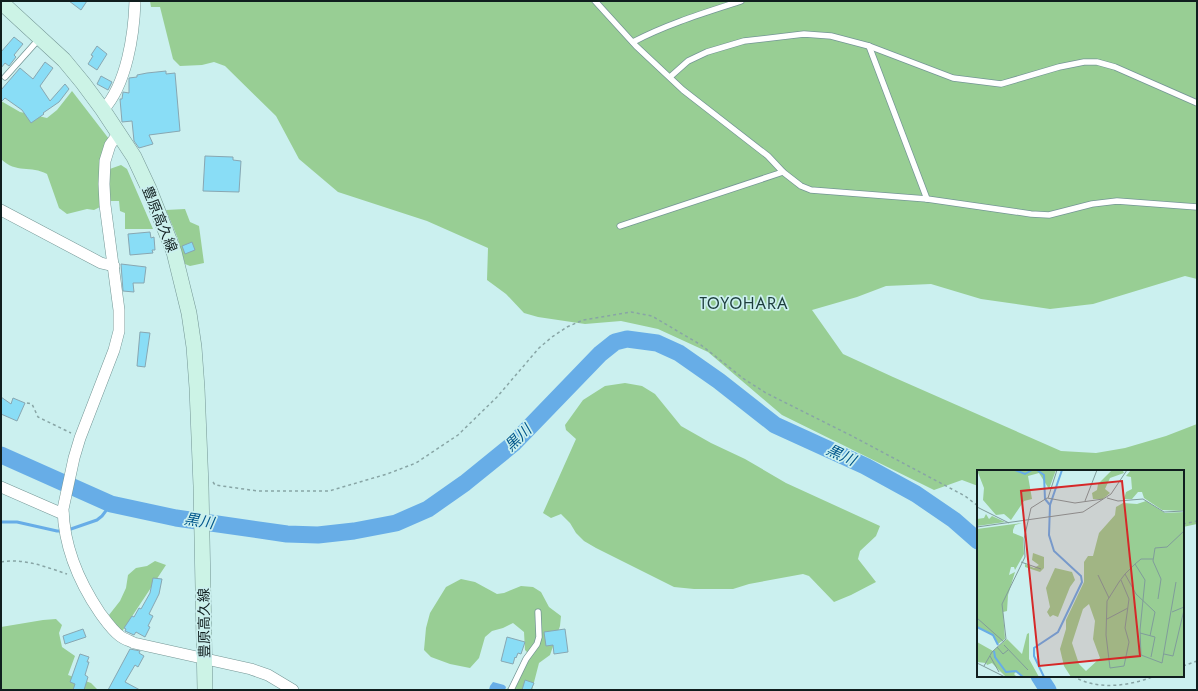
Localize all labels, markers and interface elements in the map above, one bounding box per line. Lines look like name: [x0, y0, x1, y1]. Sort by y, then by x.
street label: 豊原高久線: [138, 183, 182, 255]
district label: TOYOHARA: [699, 292, 789, 315]
water label: 黒川: [500, 418, 538, 456]
water label: 黒川: [823, 439, 861, 472]
inset map: [977, 470, 1184, 677]
water label: 黒川: [182, 508, 218, 535]
street label: 豊原高久線: [193, 588, 215, 658]

